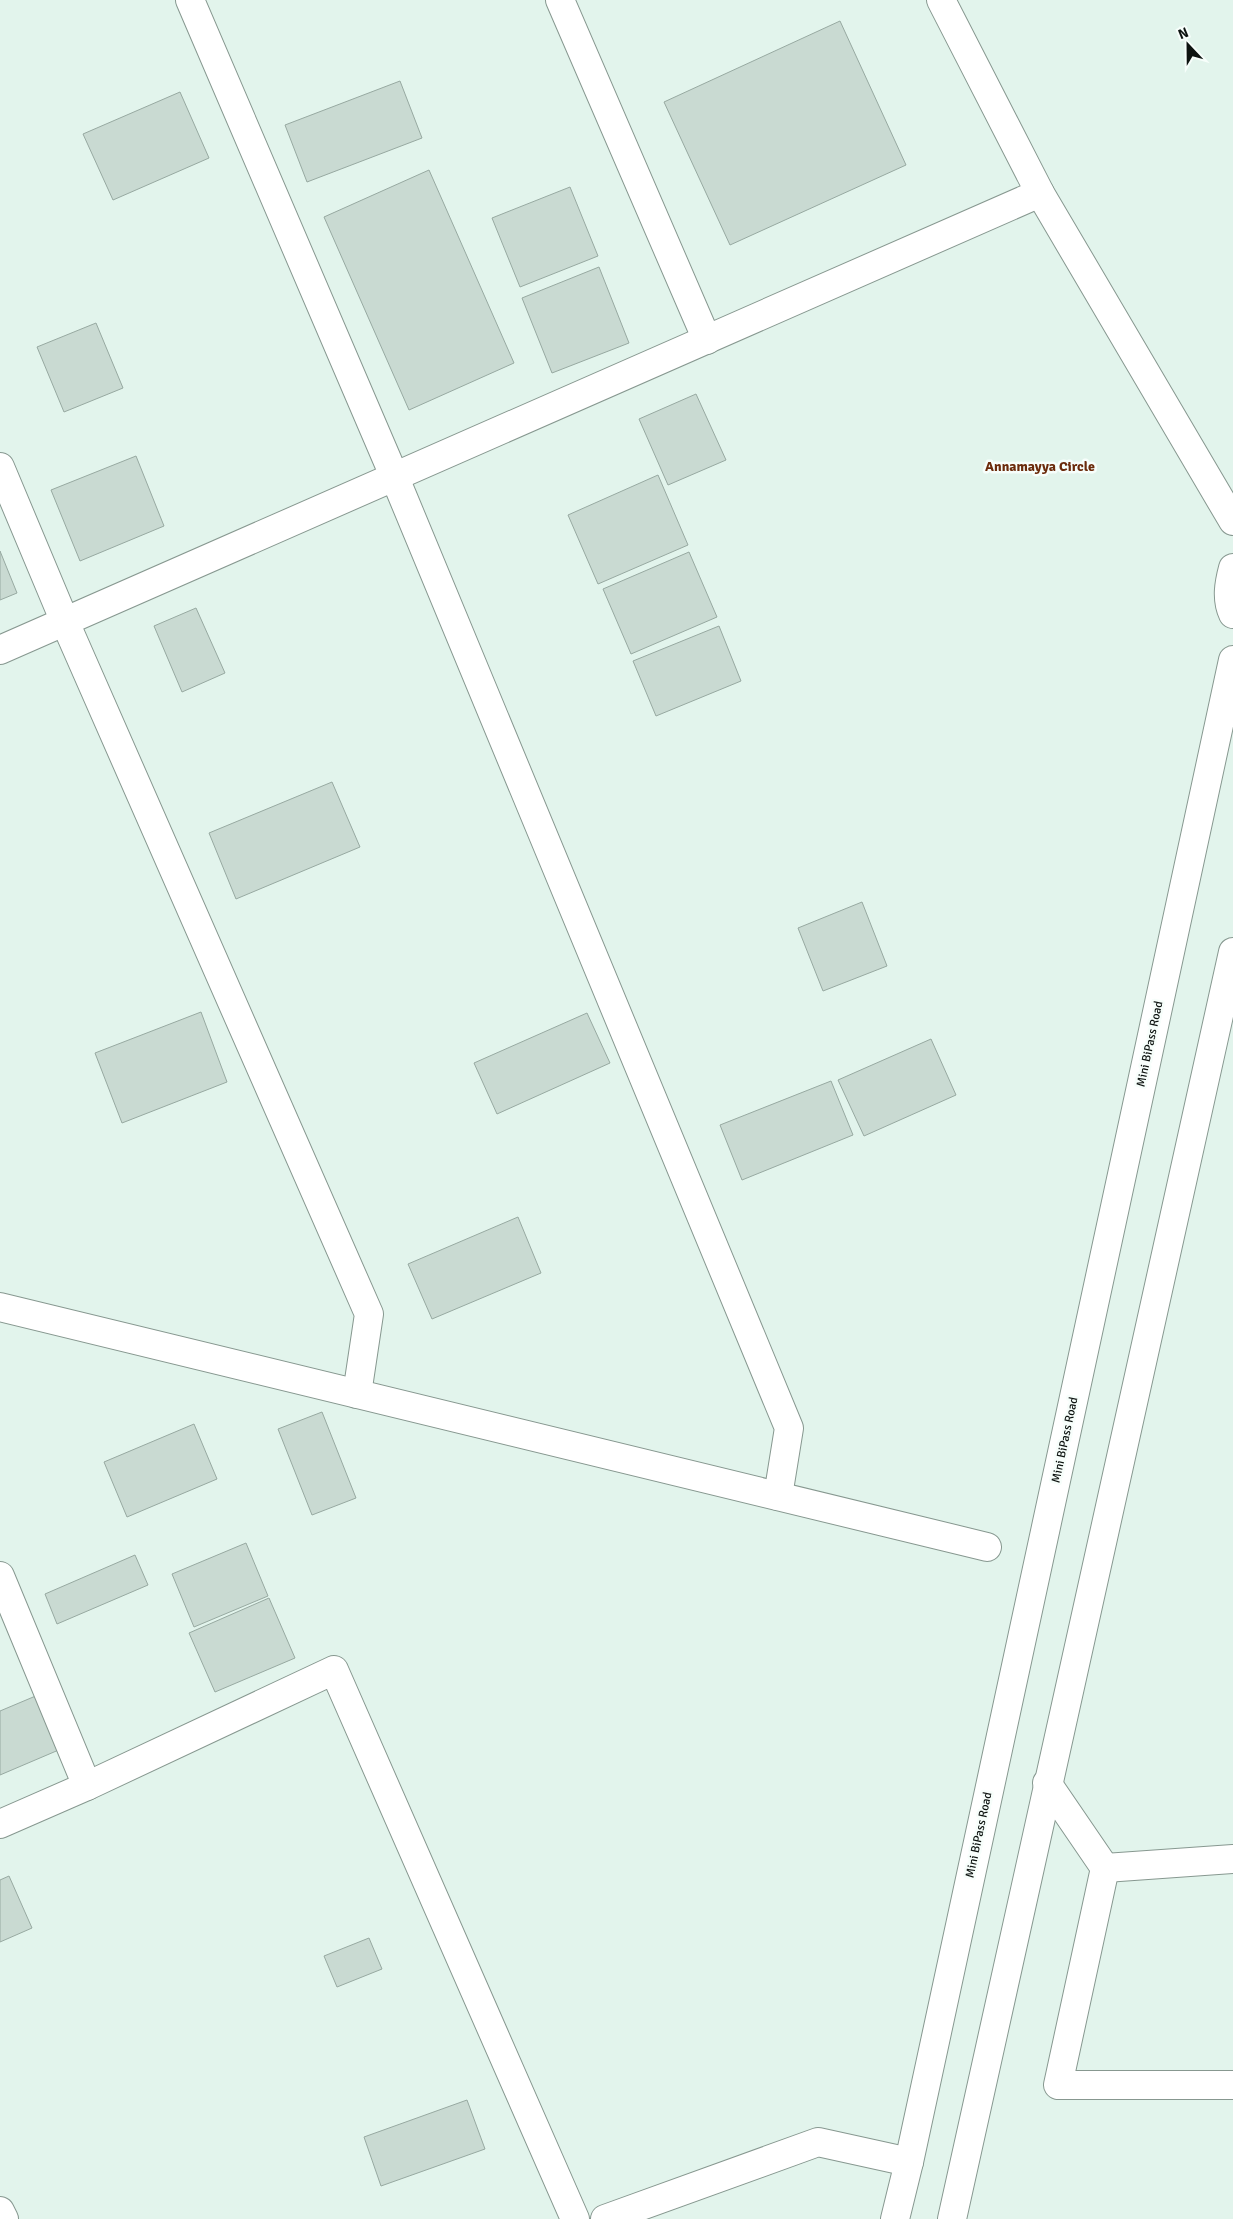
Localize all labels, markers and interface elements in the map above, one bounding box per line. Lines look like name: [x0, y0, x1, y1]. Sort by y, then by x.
north arrow: [1163, 20, 1213, 70]
text: N: [1176, 24, 1191, 43]
district label: Annamayya Circle: [985, 458, 1095, 475]
street label: Mini BiPass Road: [1134, 1000, 1166, 1088]
street label: Mini BiPass Road: [1049, 1396, 1081, 1484]
street label: Mini BiPass Road: [963, 1791, 995, 1879]

